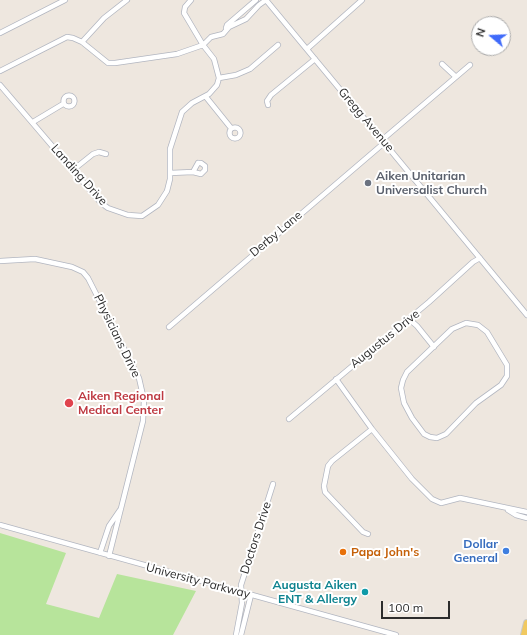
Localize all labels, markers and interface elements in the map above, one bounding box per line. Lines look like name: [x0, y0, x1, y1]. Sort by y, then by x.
north arrow: [471, 16, 511, 56]
text: N: [473, 26, 489, 39]
street label: Gregg Avenue: [335, 85, 397, 155]
street label: Landing Drive: [48, 141, 110, 209]
place label: Aiken Unitarian Universalist Church: [376, 169, 487, 197]
marker: Aiken Unitarian Universalist Church: [363, 178, 373, 188]
street label: Derby Lane: [247, 208, 305, 260]
street label: Physicians Drive: [91, 292, 143, 380]
street label: Augustus Drive: [347, 307, 423, 371]
place label: Aiken Regional Medical Center: [78, 389, 164, 417]
marker: Aiken Regional Medical Center: [63, 397, 75, 409]
street label: Doctors Drive: [238, 500, 274, 576]
place label: Dollar General: [454, 537, 498, 565]
place label: Papa John's: [351, 545, 419, 559]
marker: Dollar General: [501, 546, 511, 556]
marker: Papa John's: [338, 547, 348, 557]
street label: University Parkway: [144, 560, 252, 602]
place label: Augusta Aiken ENT & Allergy: [273, 578, 357, 606]
marker: Augusta Aiken ENT & Allergy: [360, 587, 370, 597]
scale bar: [383, 593, 452, 619]
text: 100 m: [388, 600, 423, 615]

